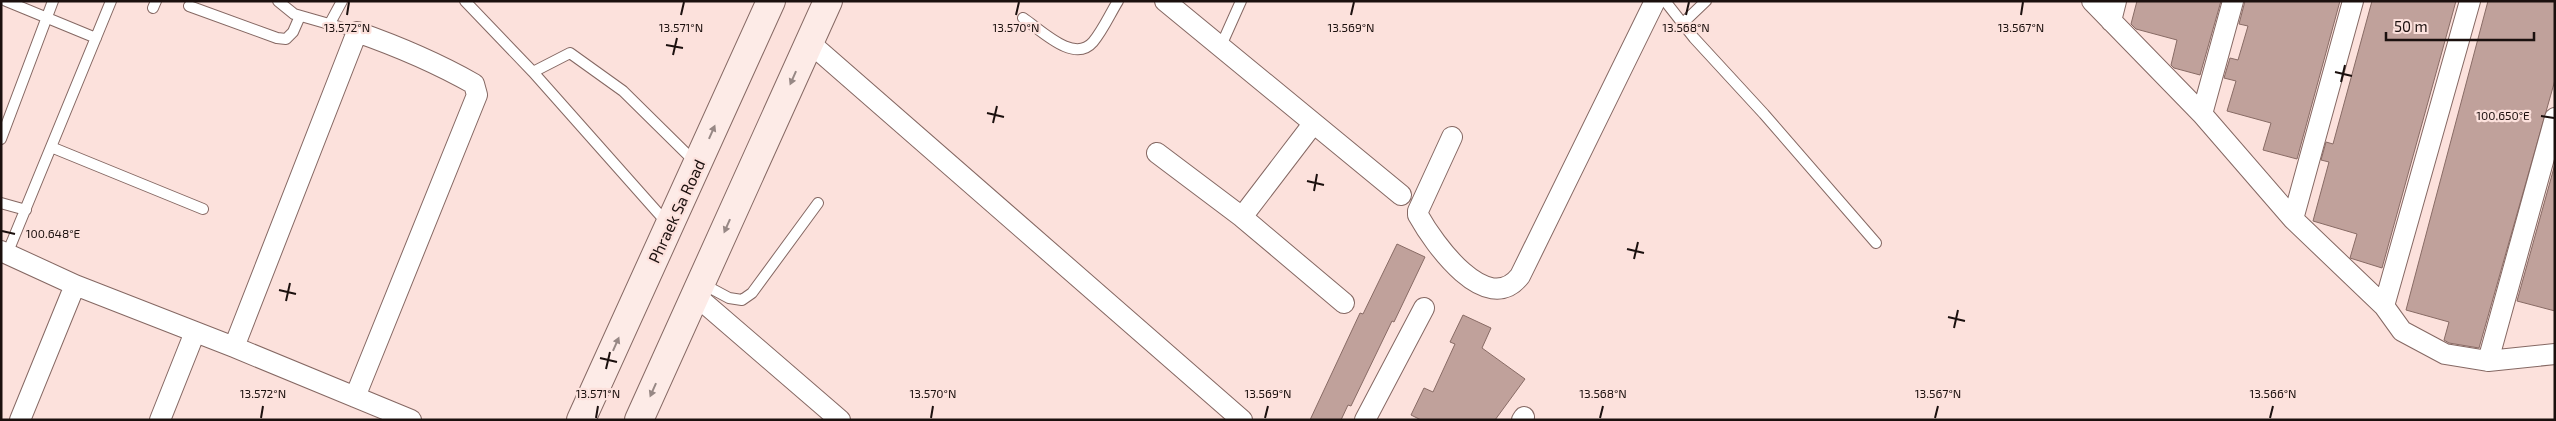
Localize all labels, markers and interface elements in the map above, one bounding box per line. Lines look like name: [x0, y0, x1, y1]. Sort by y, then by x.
scale bar: [2386, 10, 2534, 42]
text: 50 m: [2394, 17, 2428, 35]
text: 13.572°N: [324, 20, 370, 34]
text: 13.571°N: [659, 20, 703, 34]
text: 13.570°N: [993, 20, 1039, 34]
text: 13.569°N: [1327, 20, 1375, 34]
text: 13.568°N: [1662, 20, 1710, 34]
text: 13.567°N: [1998, 20, 2044, 34]
one-way arrow: [789, 71, 797, 85]
text: 100.650°E: [2476, 108, 2530, 122]
one-way arrow: [708, 125, 716, 139]
street label: Phraek Sa Road: [644, 156, 708, 266]
one-way arrow: [722, 219, 730, 233]
text: 100.648°E: [26, 226, 81, 240]
one-way arrow: [611, 336, 620, 351]
one-way arrow: [648, 383, 656, 397]
text: 13.572°N: [240, 386, 286, 400]
text: 13.571°N: [576, 386, 620, 400]
text: 13.570°N: [910, 386, 956, 400]
text: 13.569°N: [1244, 386, 1292, 400]
text: 13.568°N: [1579, 386, 1627, 400]
text: 13.567°N: [1915, 386, 1961, 400]
text: 13.566°N: [2249, 386, 2297, 400]

